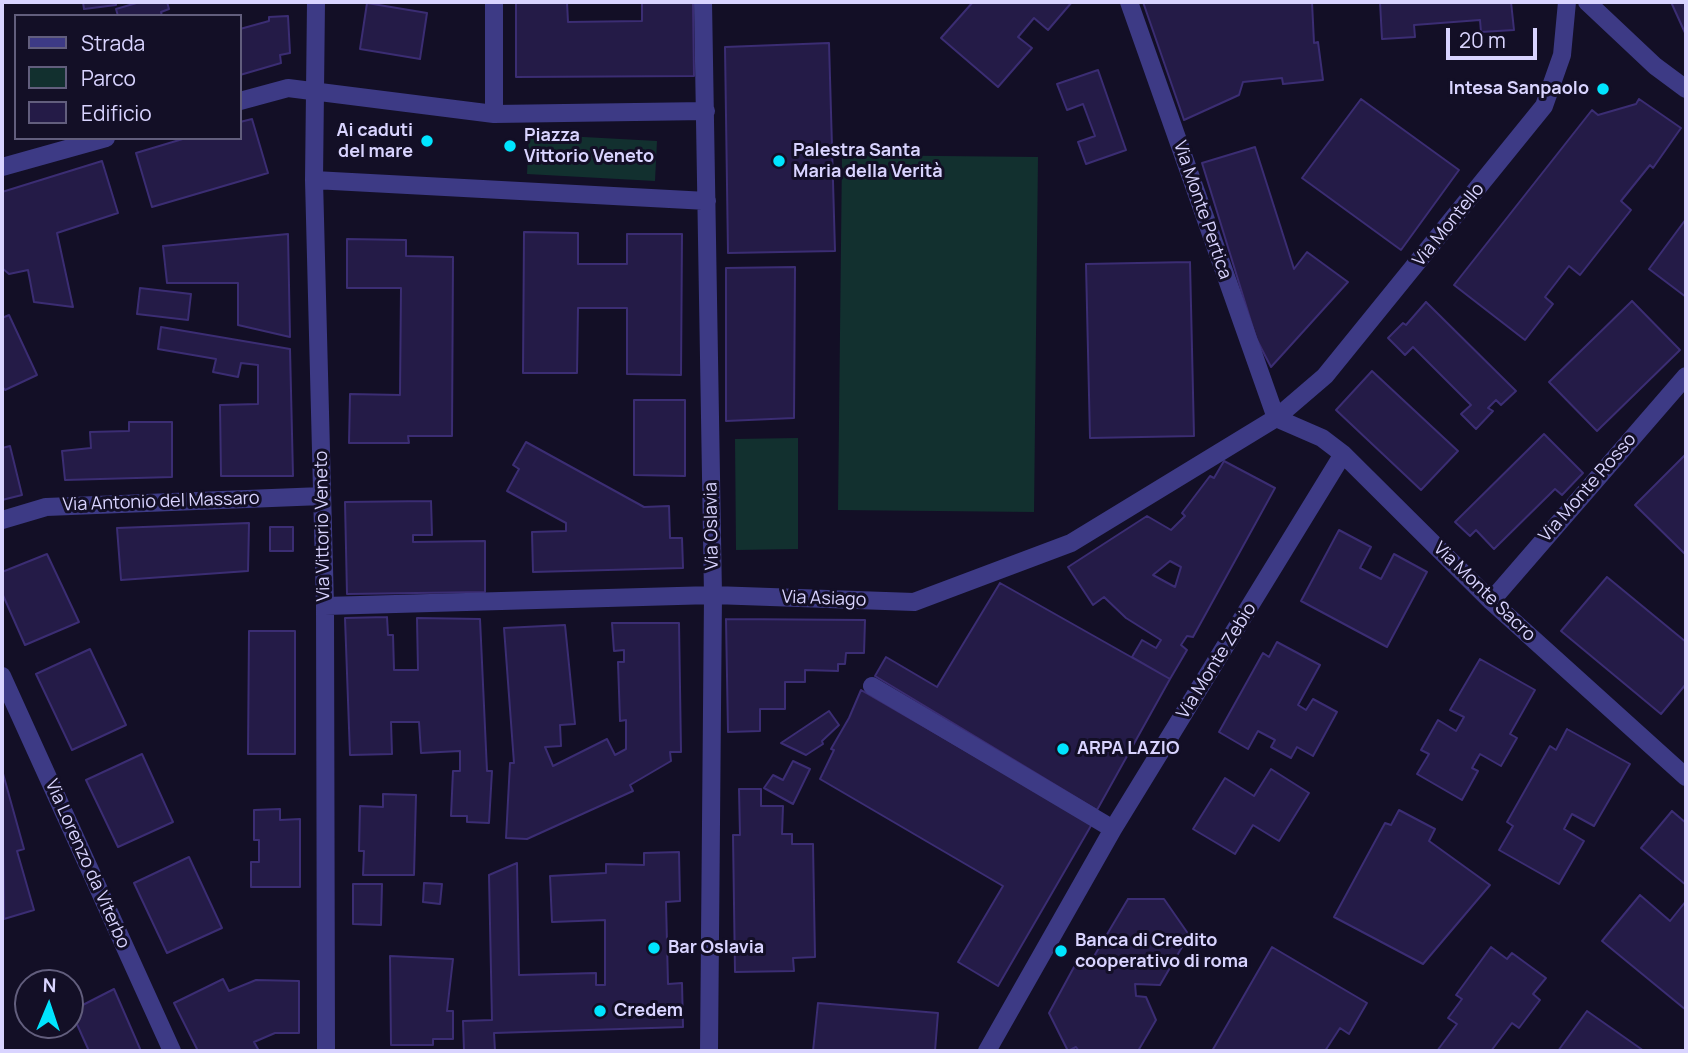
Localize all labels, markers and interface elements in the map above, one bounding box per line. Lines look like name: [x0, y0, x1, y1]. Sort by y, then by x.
legend: [14, 14, 242, 140]
scale bar: [1450, 14, 1541, 58]
text: 20 m: [1459, 26, 1506, 54]
text: Strada: [81, 29, 145, 57]
text: Parco: [81, 64, 136, 92]
place label: Intesa Sanpaolo: [1449, 78, 1589, 100]
marker: Intesa Sanpaolo: [1595, 81, 1611, 97]
text: Edificio: [81, 99, 152, 127]
place label: Ai caduti del mare: [336, 120, 413, 162]
place label: Piazza Vittorio Veneto: [524, 125, 654, 168]
marker: Ai caduti del mare: [419, 133, 435, 149]
marker: Piazza Vittorio Veneto: [502, 138, 518, 154]
street label: Via Monte Pertica: [1168, 138, 1236, 282]
place label: Palestra Santa Maria della Verità: [793, 140, 943, 182]
marker: Palestra Santa Maria della Verità: [771, 153, 787, 169]
street label: Via Montello: [1409, 179, 1489, 271]
street label: Via Monte Rosso: [1535, 429, 1641, 547]
street label: Via Vittorio Veneto: [311, 451, 335, 601]
street label: Via Oslavia: [700, 482, 724, 570]
street label: Via Antonio del Massaro: [62, 488, 260, 516]
street label: Via Monte Sacro: [1428, 538, 1540, 646]
street label: Via Asiago: [781, 587, 867, 611]
street label: Via Monte Zebio: [1173, 599, 1261, 723]
place label: ARPA LAZIO: [1077, 738, 1179, 760]
marker: ARPA LAZIO: [1055, 741, 1071, 757]
street label: Via Lorenzo da Viterbo: [40, 776, 134, 952]
place label: Banca di Credito cooperativo di roma: [1075, 930, 1248, 972]
place label: Bar Oslavia: [668, 937, 764, 959]
marker: Bar Oslavia: [646, 940, 662, 956]
marker: Banca di Credito cooperativo di roma: [1053, 943, 1069, 959]
north arrow: [14, 969, 84, 1039]
text: N: [42, 972, 57, 998]
place label: Credem: [614, 1000, 683, 1022]
marker: Credem: [592, 1003, 608, 1019]

